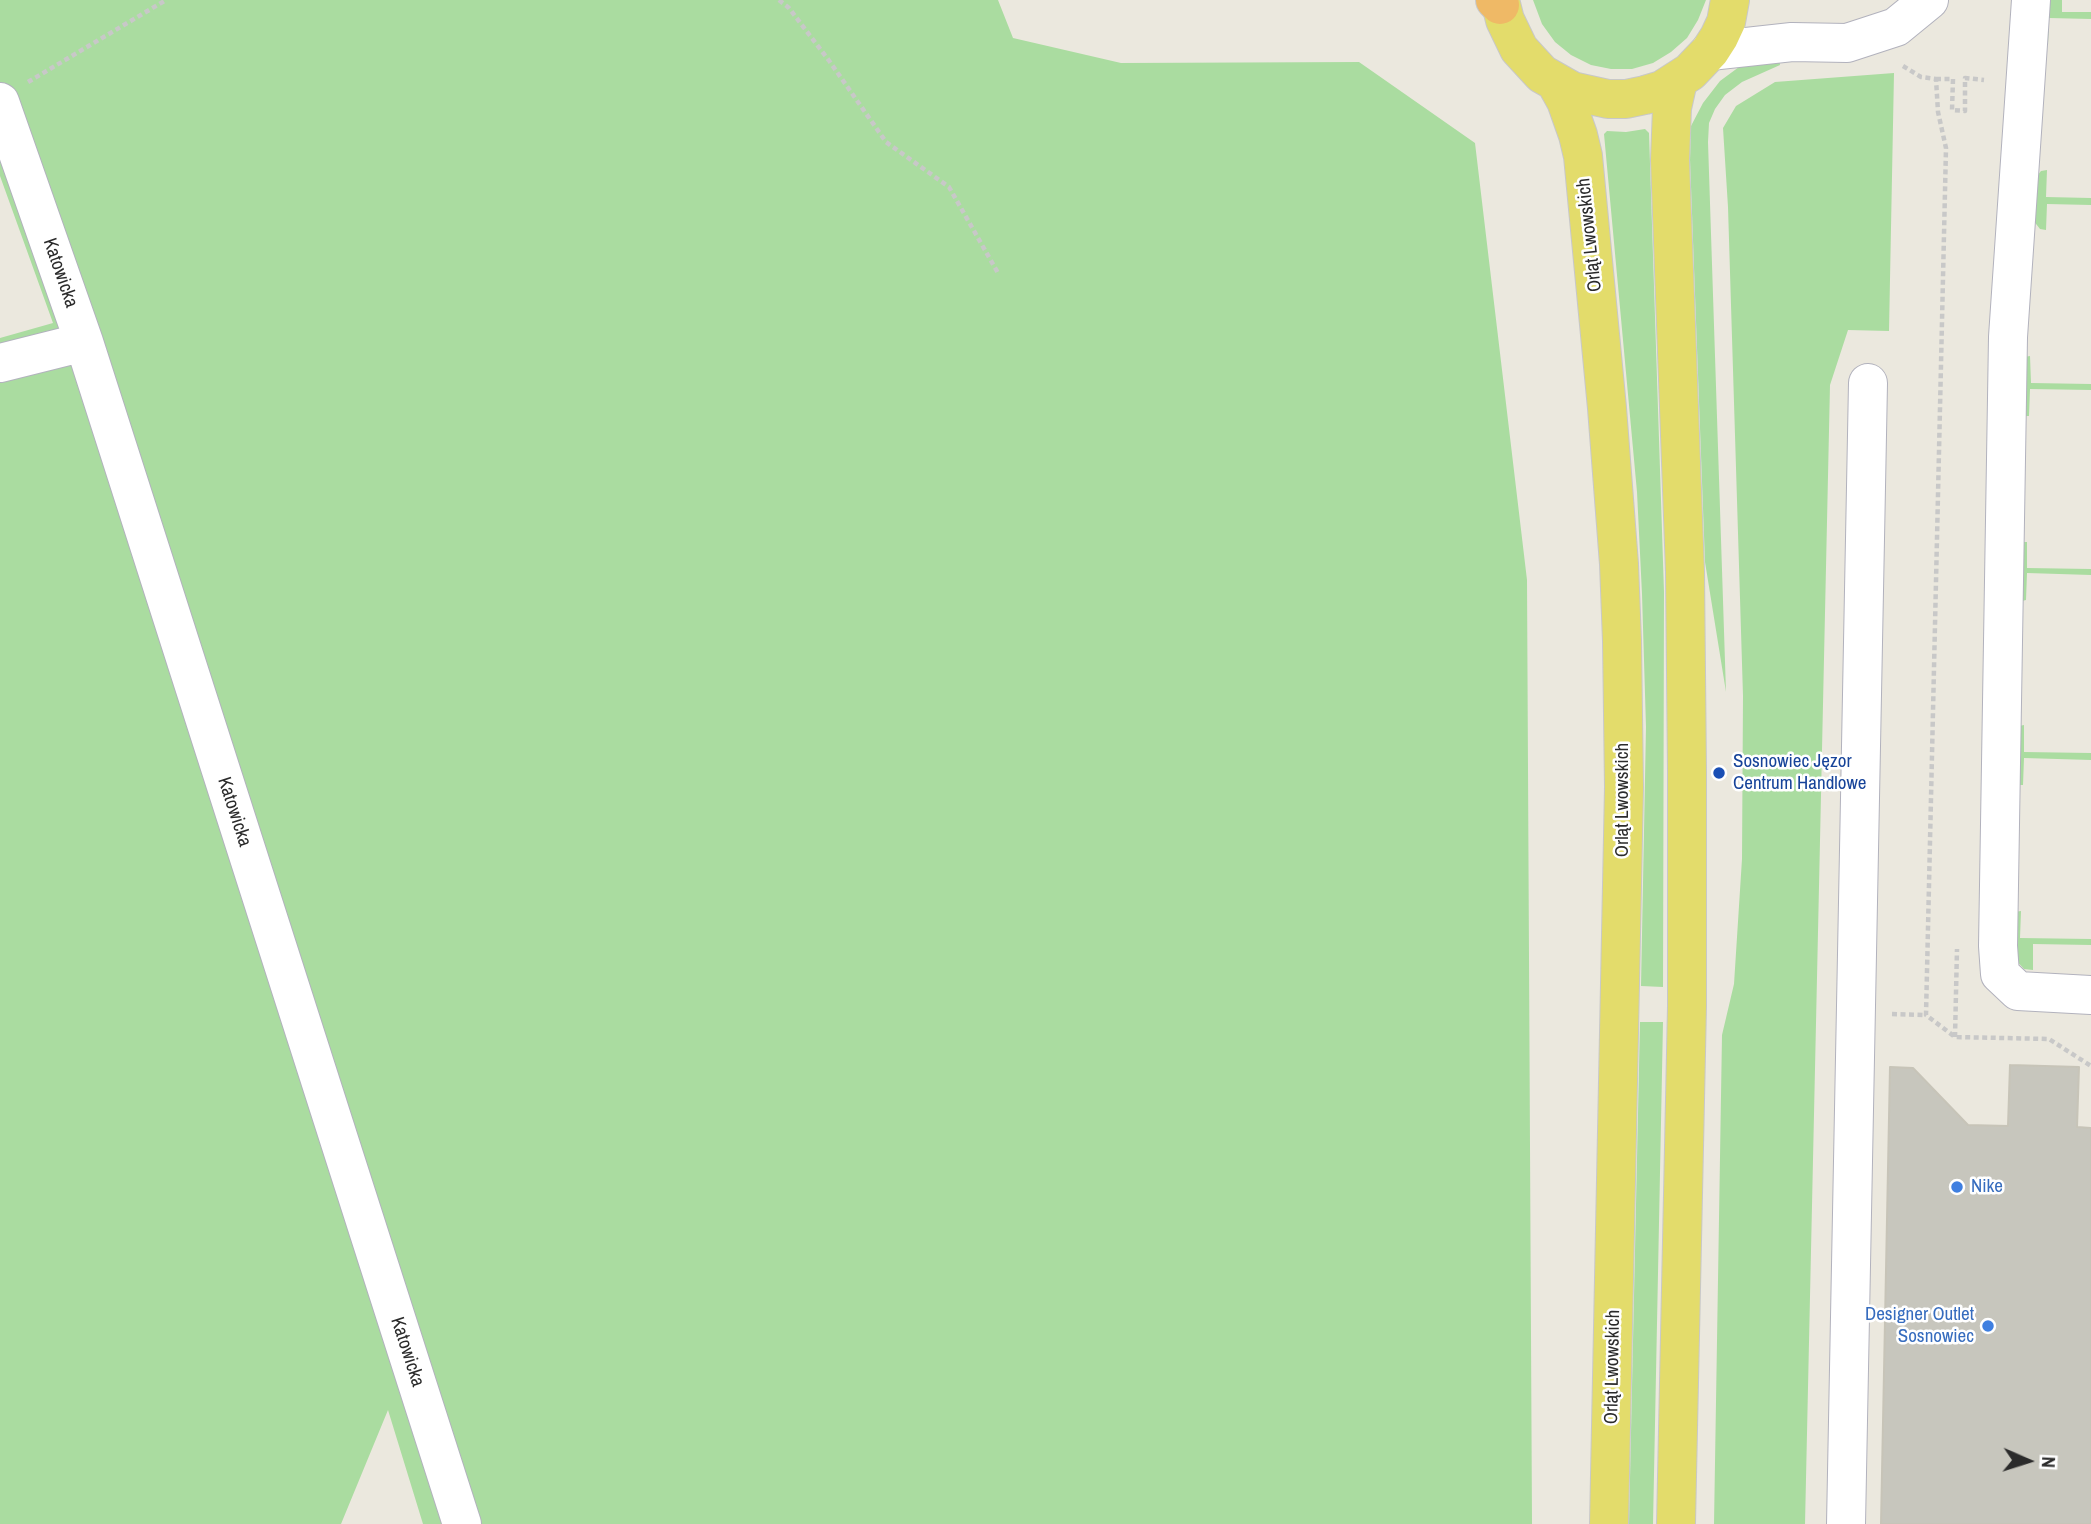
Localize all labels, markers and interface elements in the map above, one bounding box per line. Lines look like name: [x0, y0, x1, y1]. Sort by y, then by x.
street label: Orląt Lwowskich: [1573, 177, 1607, 293]
street label: Katowicka: [38, 235, 82, 311]
street label: Orląt Lwowskich: [1612, 743, 1634, 857]
place label: Sosnowiec Jęzor Centrum Handlowe: [1733, 751, 1866, 795]
marker: Sosnowiec Jęzor Centrum Handlowe: [1711, 765, 1727, 781]
street label: Katowicka: [212, 774, 256, 850]
place label: Nike: [1971, 1176, 2003, 1198]
marker: Nike: [1949, 1179, 1965, 1195]
place label: Designer Outlet Sosnowiec: [1865, 1304, 1974, 1348]
street label: Orląt Lwowskich: [1601, 1310, 1625, 1424]
street label: Katowicka: [385, 1314, 429, 1390]
marker: Designer Outlet Sosnowiec: [1980, 1318, 1996, 1334]
north arrow: [1993, 1426, 2063, 1496]
text: N: [2036, 1456, 2062, 1468]

